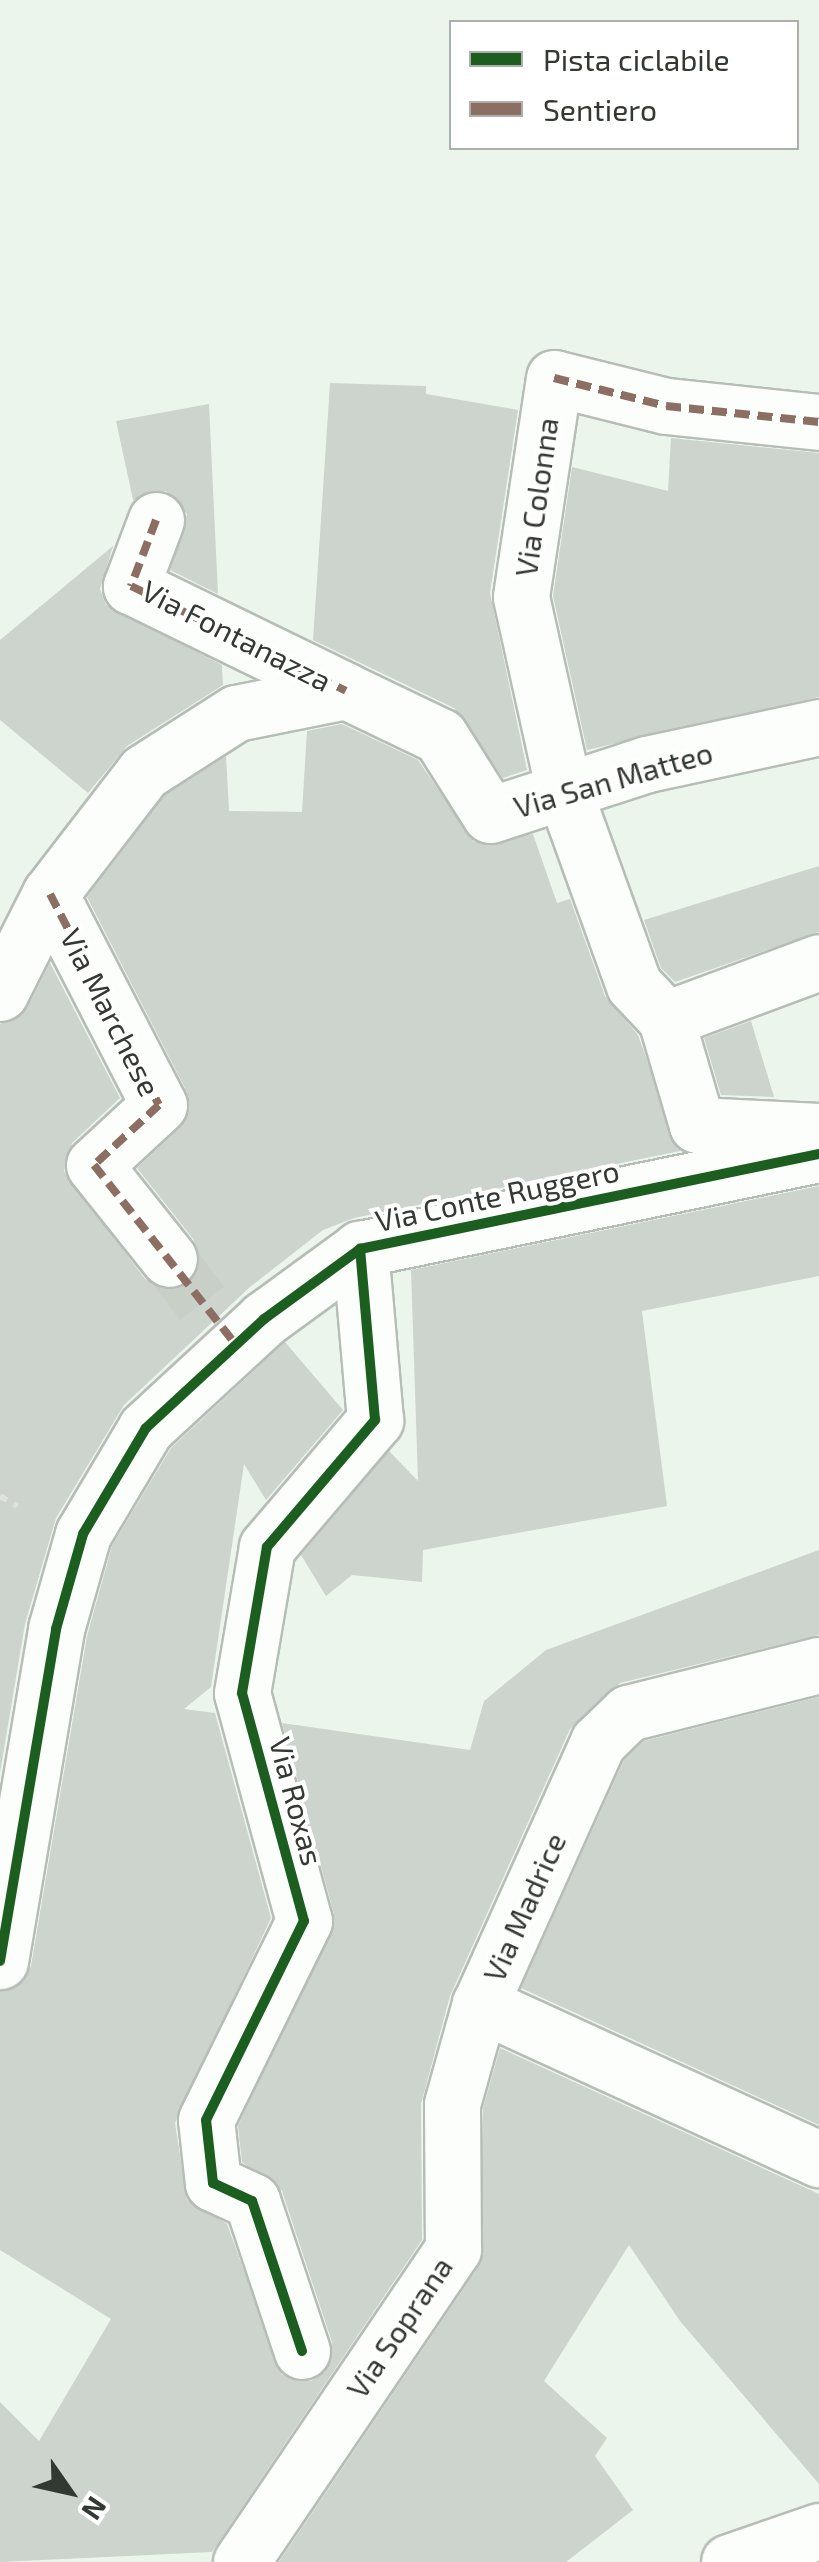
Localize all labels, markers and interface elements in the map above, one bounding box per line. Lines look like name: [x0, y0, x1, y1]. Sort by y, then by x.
legend: [449, 20, 799, 150]
text: Pista ciclabile: [543, 41, 730, 77]
text: Sentiero: [543, 91, 657, 127]
street label: Via Colonna: [507, 415, 565, 579]
street label: Via Fontanazza: [136, 572, 338, 698]
street label: Via San Matteo: [509, 733, 717, 825]
street label: Via Marchese: [53, 922, 169, 1102]
street label: Via Conte Ruggero: [372, 1152, 622, 1238]
street label: Via Roxas: [263, 1733, 331, 1869]
street label: Via Madrice: [475, 1827, 573, 1987]
street label: Via Soprana: [339, 2250, 459, 2404]
north arrow: [20, 2442, 120, 2542]
text: N: [75, 2491, 115, 2527]

